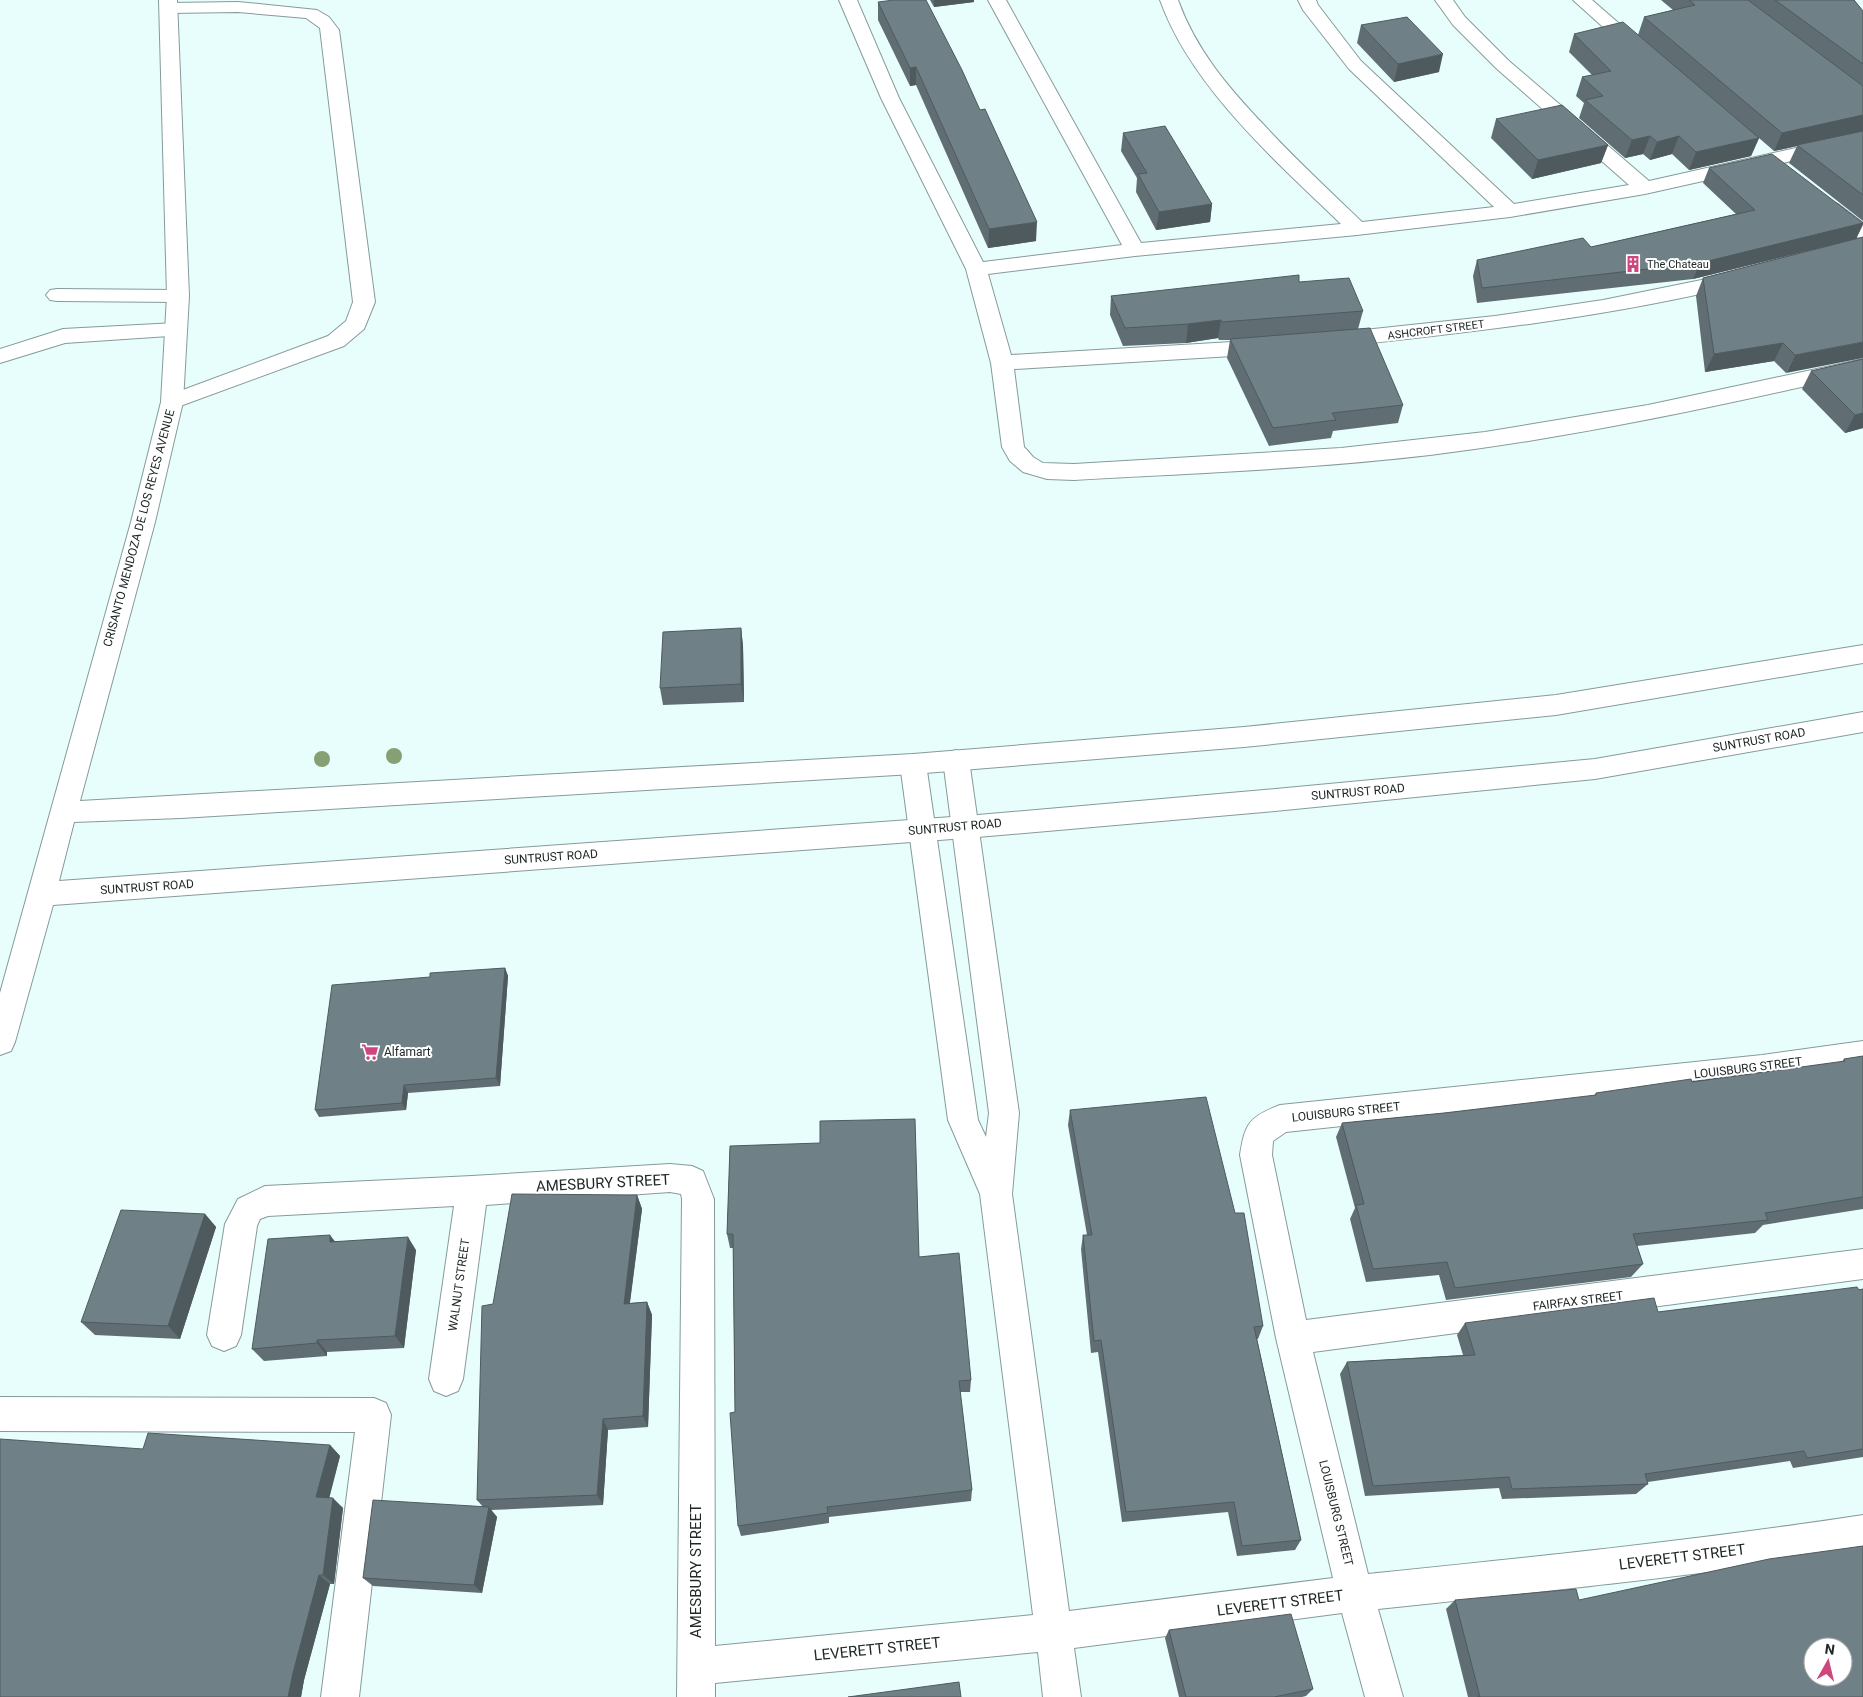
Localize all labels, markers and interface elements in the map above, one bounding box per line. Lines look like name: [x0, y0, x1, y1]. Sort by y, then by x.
building icon: The Chateau: [1623, 254, 1643, 274]
place label: The Chateau: [1647, 258, 1709, 271]
street label: ASHCROFT STREET: [1387, 318, 1486, 342]
street label: CRISANTO MENDOZA DE LOS REYES AVENUE: [100, 408, 178, 648]
street label: SUNTRUST ROAD: [1712, 725, 1807, 755]
street label: SUNTRUST ROAD: [1311, 781, 1406, 803]
street label: SUNTRUST ROAD: [908, 816, 1003, 838]
street label: SUNTRUST ROAD: [504, 847, 598, 867]
street label: SUNTRUST ROAD: [100, 877, 194, 897]
supermarket icon: Alfamart: [360, 1042, 380, 1062]
place label: Alfamart: [384, 1045, 431, 1059]
street label: LOUISBURG STREET: [1693, 1054, 1803, 1082]
street label: LOUISBURG STREET: [1291, 1099, 1401, 1125]
street label: AMESBURY STREET: [535, 1170, 671, 1196]
street label: WALNUT STREET: [446, 1238, 472, 1332]
street label: FAIRFAX STREET: [1532, 1289, 1624, 1313]
street label: LOUISBURG STREET: [1316, 1458, 1356, 1568]
street label: AMESBURY STREET: [687, 1504, 705, 1638]
street label: LEVERETT STREET: [1618, 1540, 1746, 1574]
street label: LEVERETT STREET: [1216, 1586, 1344, 1620]
street label: LEVERETT STREET: [813, 1633, 941, 1665]
north arrow: [1803, 1637, 1853, 1687]
text: N: [1824, 1641, 1836, 1658]

